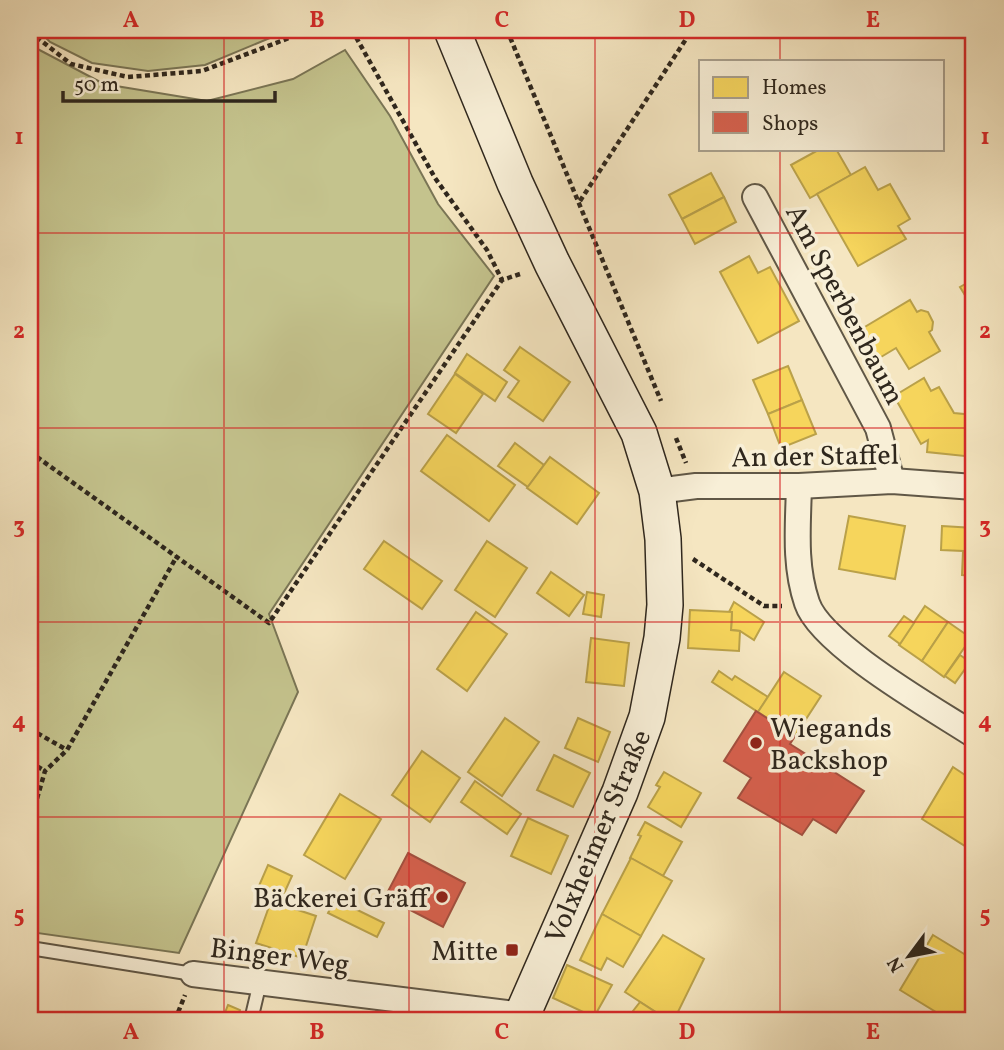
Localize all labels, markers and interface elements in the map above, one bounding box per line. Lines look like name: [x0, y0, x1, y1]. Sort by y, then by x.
text: A: [123, 5, 139, 37]
text: B: [309, 5, 325, 37]
text: C: [495, 5, 509, 37]
text: D: [679, 5, 696, 37]
text: E: [866, 5, 880, 37]
scale bar: [63, 60, 275, 104]
legend: [699, 60, 944, 150]
text: 50 m: [74, 71, 119, 100]
text: Homes: [762, 74, 827, 103]
text: Shops: [762, 110, 818, 139]
text: 1: [14, 122, 24, 154]
text: 1: [980, 122, 990, 154]
street label: Am Sperbenbaum: [775, 198, 913, 412]
text: 2: [13, 316, 25, 348]
text: 2: [979, 316, 991, 348]
street label: An der Staffel: [731, 437, 899, 478]
text: 3: [13, 511, 25, 543]
text: 3: [979, 511, 991, 543]
text: 4: [12, 706, 26, 738]
text: 4: [978, 706, 992, 738]
place label: Wiegands Backshop: [770, 710, 892, 781]
street label: Volxheimer Straße: [537, 724, 662, 950]
marker: Wiegands Backshop: [748, 735, 764, 751]
place label: Bäckerei Gräff: [253, 880, 430, 919]
marker: Bäckerei Gräff: [434, 889, 450, 905]
text: 5: [13, 900, 25, 932]
text: 5: [979, 900, 991, 932]
north arrow: [874, 920, 944, 990]
street label: Binger Weg: [208, 930, 352, 985]
place label: Mitte: [431, 933, 498, 972]
marker: Mitte: [504, 942, 520, 958]
text: N: [881, 951, 911, 977]
text: A: [123, 1017, 139, 1049]
text: B: [309, 1017, 325, 1049]
text: C: [495, 1017, 509, 1049]
text: D: [679, 1017, 696, 1049]
text: E: [866, 1017, 880, 1049]

